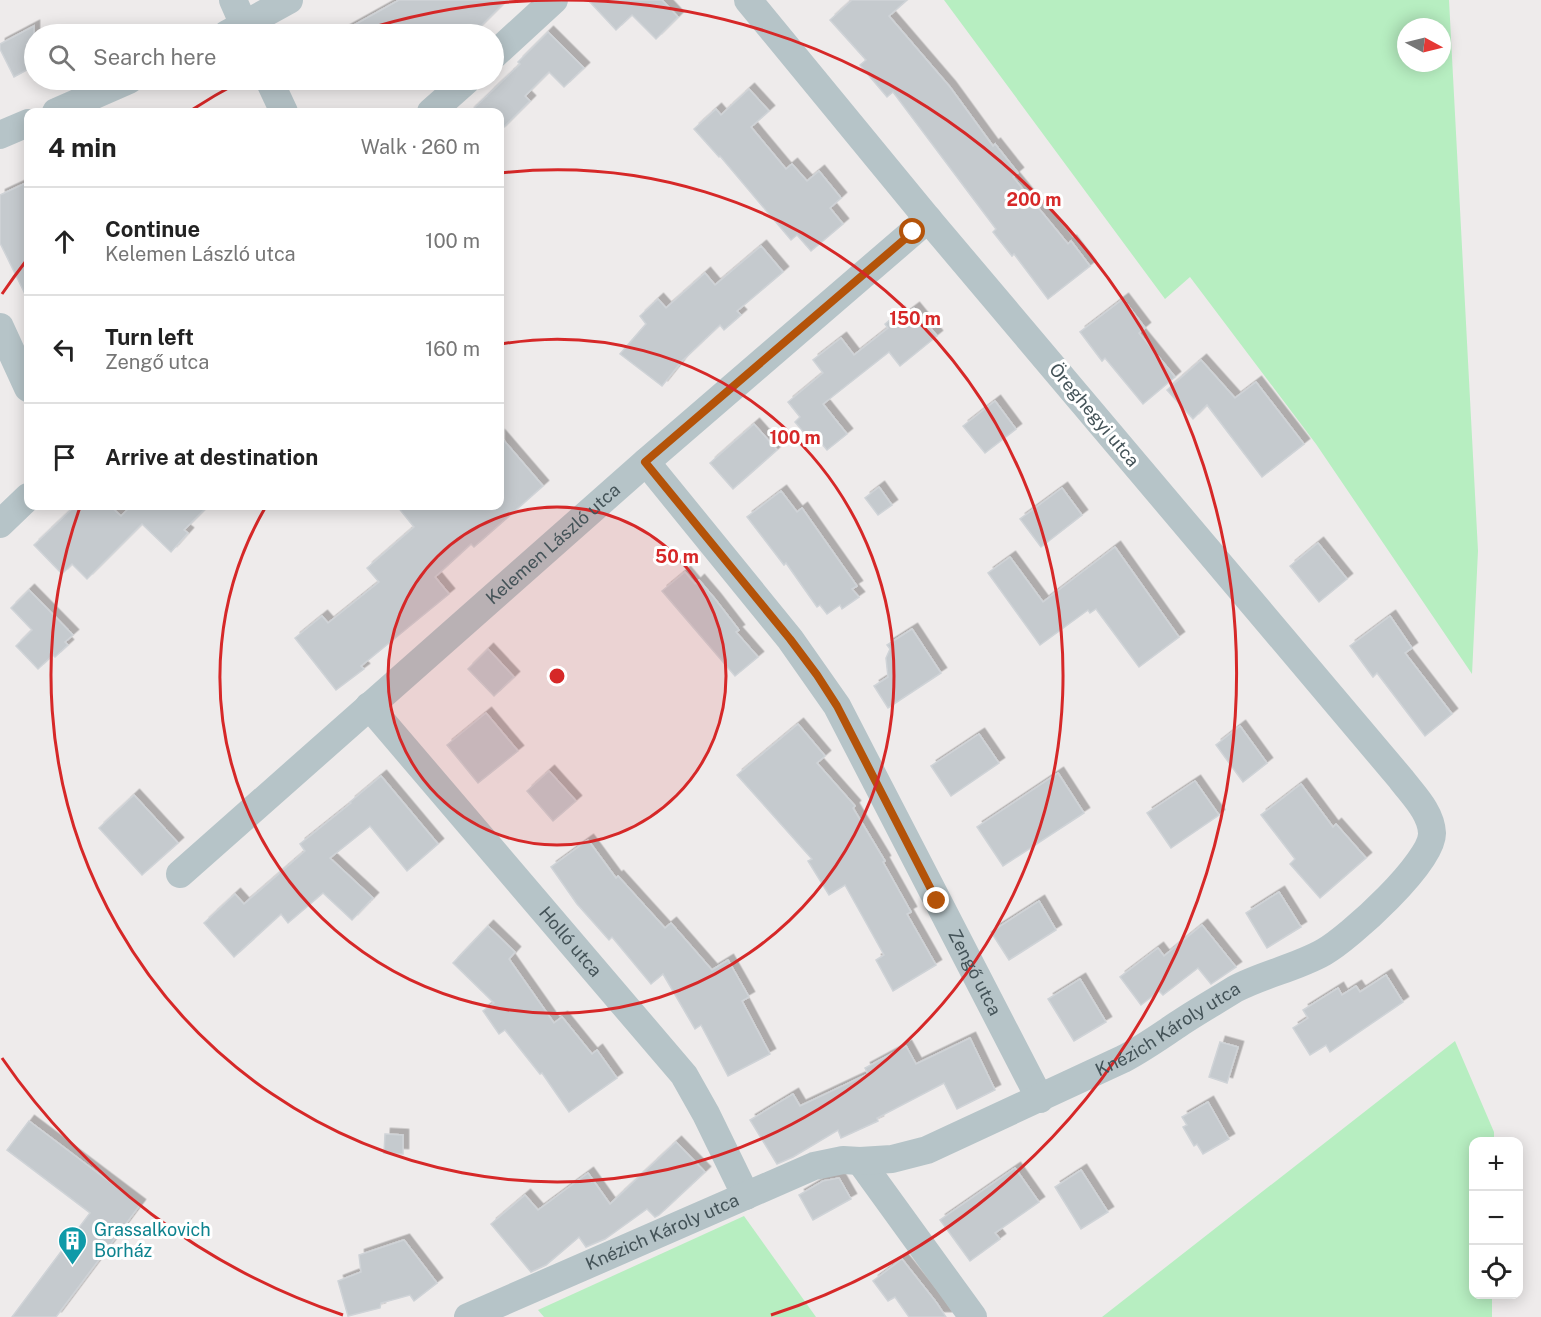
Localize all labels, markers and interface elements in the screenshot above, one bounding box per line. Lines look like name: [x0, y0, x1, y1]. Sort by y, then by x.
north arrow: [1397, 18, 1451, 72]
search box: [24, 24, 504, 90]
icon: search: [45, 41, 78, 74]
text: Search here: [93, 44, 217, 70]
text: 4 min: [48, 132, 117, 163]
text: Walk · 260 m: [361, 135, 480, 159]
text: 200 m: [1007, 189, 1061, 210]
text: Continue: [105, 216, 200, 242]
route start: [899, 218, 925, 244]
icon: ahead: [48, 225, 81, 258]
text: 100 m: [425, 229, 480, 253]
text: Kelemen László utca: [105, 242, 296, 266]
text: 150 m: [889, 308, 941, 329]
text: Turn left: [105, 324, 194, 350]
icon: left: [48, 333, 81, 366]
text: 160 m: [425, 337, 480, 361]
text: Zengő utca: [105, 350, 209, 374]
street label: Öreghegyi utca: [1045, 358, 1144, 471]
text: 100 m: [769, 427, 821, 448]
icon: arrive: [48, 441, 81, 474]
text: Arrive at destination: [105, 444, 318, 470]
street label: Kelemen László utca: [481, 479, 624, 609]
text: 50 m: [655, 546, 699, 567]
centre of rings: [547, 666, 567, 686]
route end: [923, 887, 949, 913]
street label: Holló utca: [535, 902, 606, 981]
street label: Zengő utca: [944, 926, 1006, 1019]
street label: Knézich Károly utca: [1092, 977, 1244, 1080]
map controls: [1469, 1137, 1523, 1299]
button: +: [1469, 1137, 1523, 1191]
street label: Knézich Károly utca: [582, 1189, 742, 1274]
button: −: [1469, 1191, 1523, 1245]
place label: Grassalkovich Borház: [94, 1219, 211, 1261]
building icon: Grassalkovich Borház: [57, 1224, 89, 1266]
button: locate: [1469, 1245, 1523, 1299]

